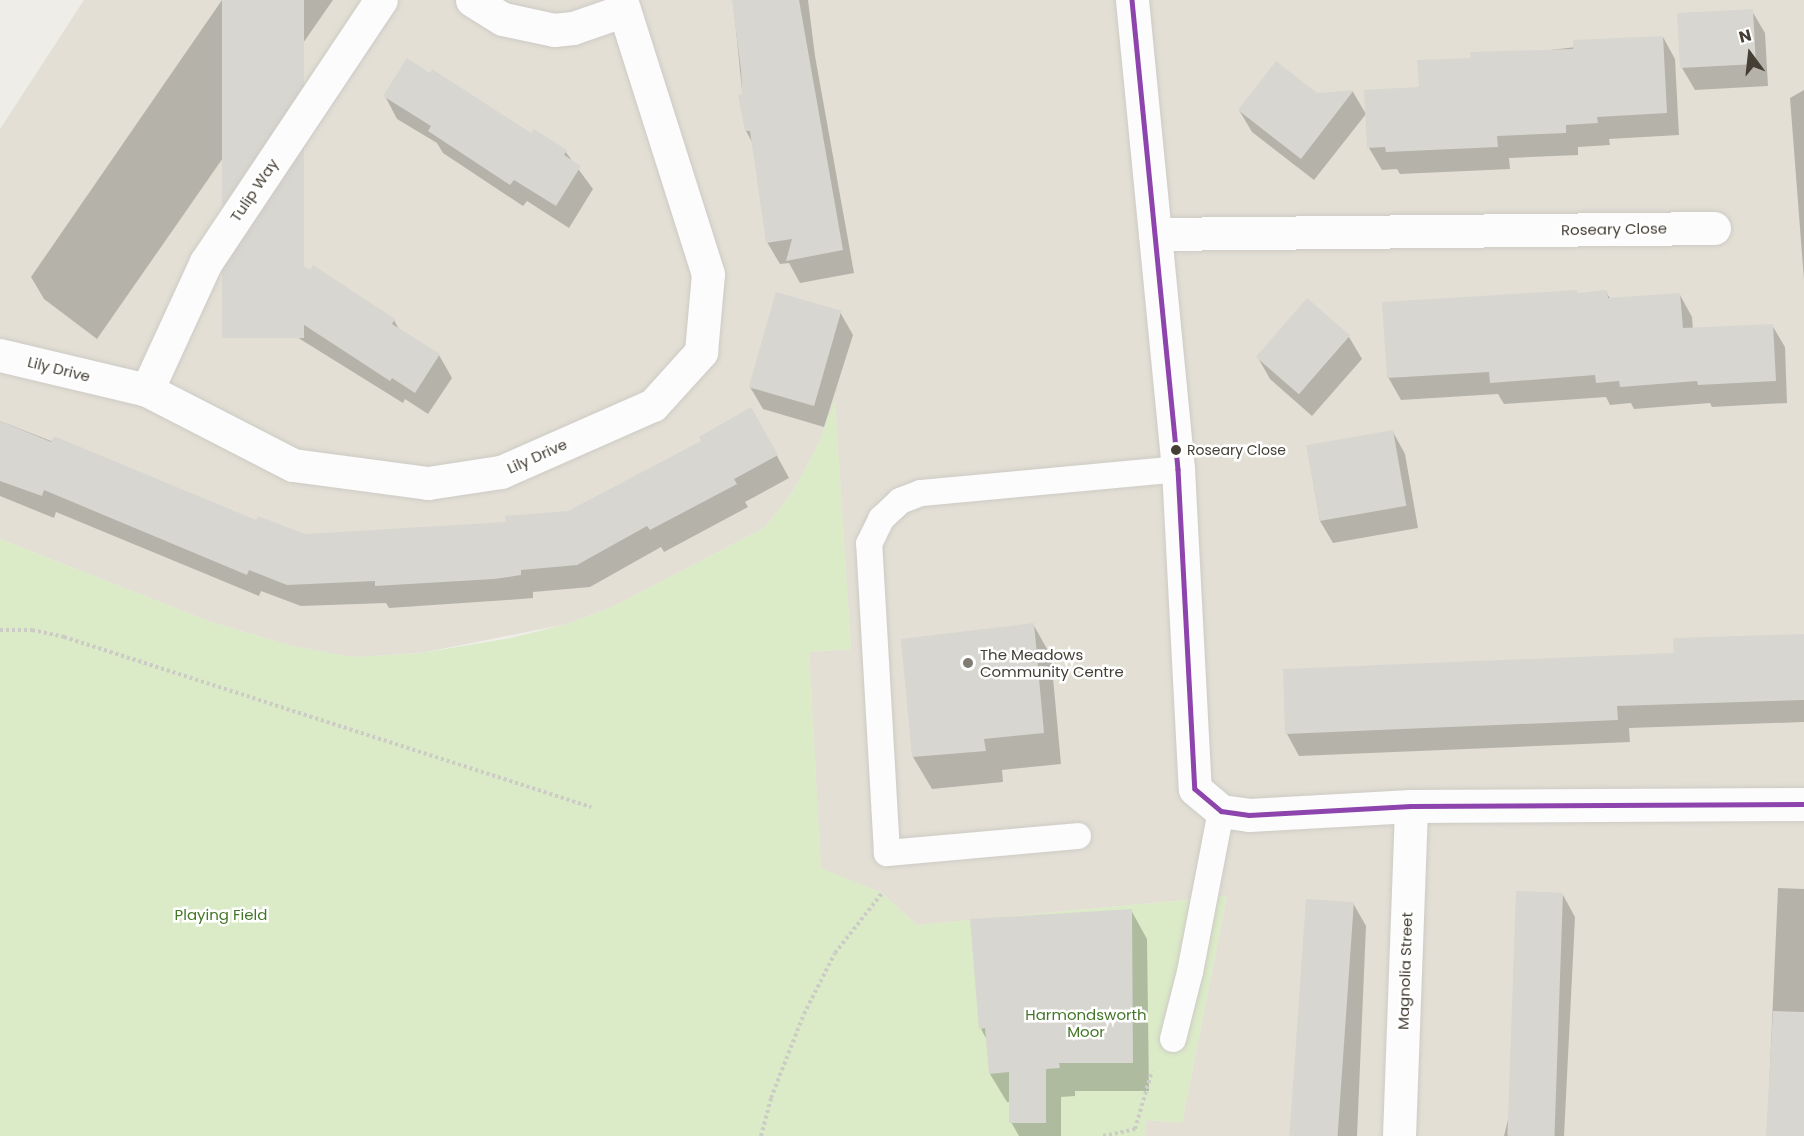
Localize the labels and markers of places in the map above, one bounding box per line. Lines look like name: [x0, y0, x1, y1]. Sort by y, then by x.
place label: Roseary Close: [1187, 442, 1286, 458]
marker: Roseary Close: [1170, 444, 1182, 456]
place label: The Meadows Community Centre: [980, 645, 1124, 680]
marker: The Meadows Community Centre: [961, 656, 975, 670]

